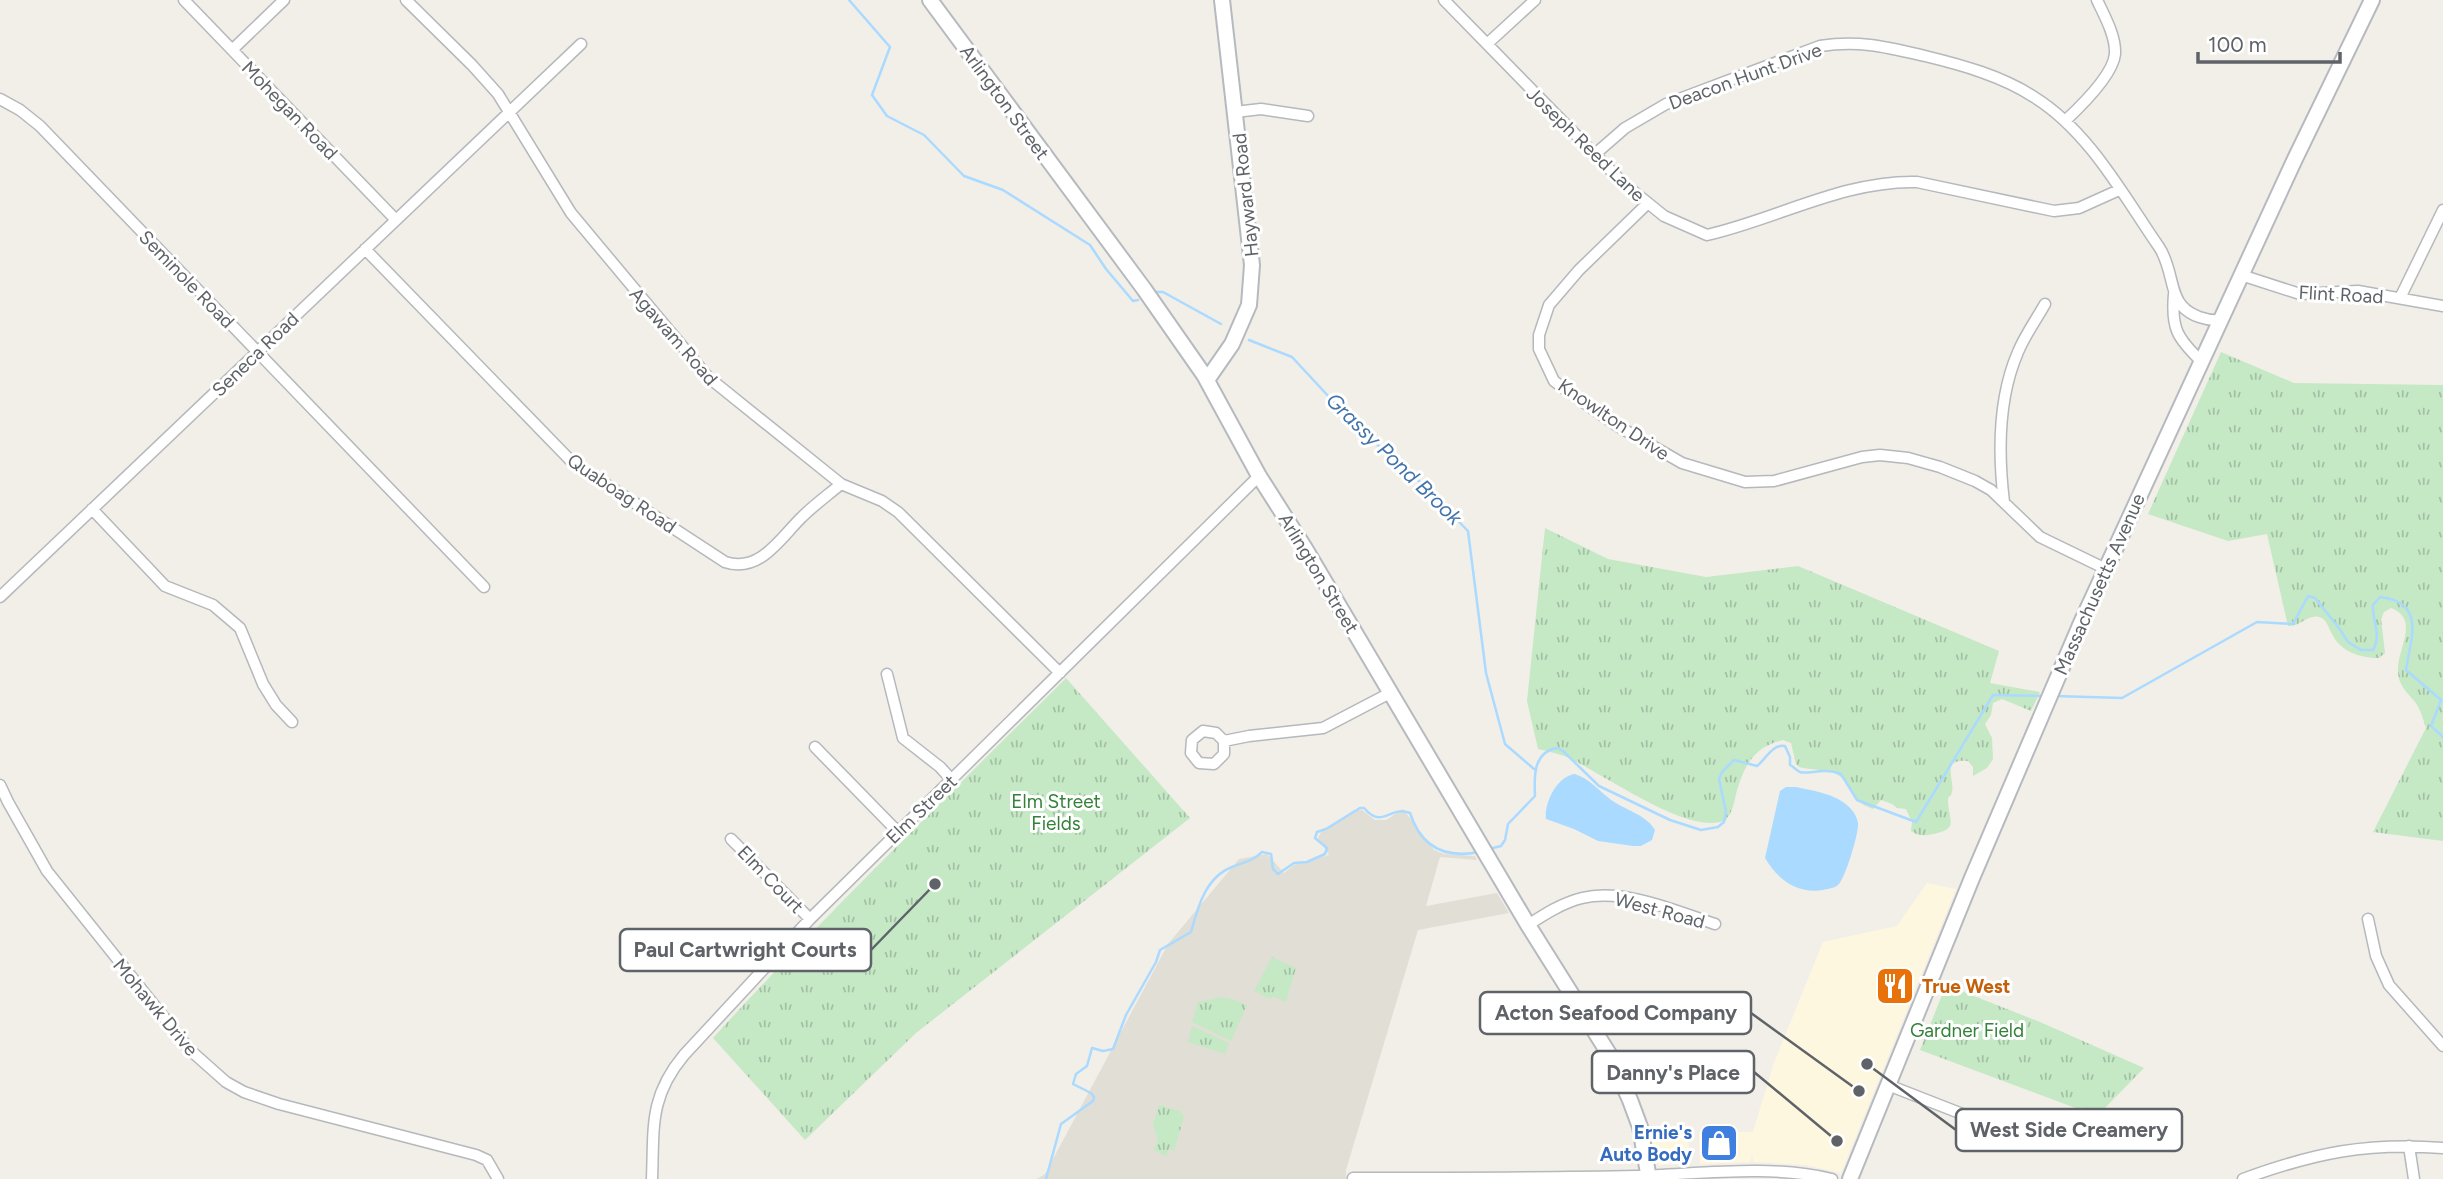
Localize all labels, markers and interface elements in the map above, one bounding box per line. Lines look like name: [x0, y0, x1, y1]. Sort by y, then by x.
scale bar: [2198, 21, 2340, 65]
text: 100 m: [2208, 32, 2267, 57]
street label: Deacon Hunt Drive: [1666, 38, 1825, 115]
street label: Arlington Street: [955, 40, 1054, 164]
street label: Mohegan Road: [237, 56, 342, 164]
street label: Joseph Reed Lane: [1522, 82, 1650, 207]
street label: Hayward Road: [1228, 132, 1263, 258]
street label: Seminole Road: [134, 226, 239, 333]
street label: Flint Road: [2298, 281, 2384, 308]
street label: Agawam Road: [625, 283, 722, 390]
street label: Seneca Road: [207, 307, 303, 401]
street label: Knowlton Drive: [1554, 374, 1674, 465]
water label: Grassy Pond Brook: [1321, 387, 1468, 530]
street label: Quaboag Road: [563, 448, 681, 538]
street label: Massachusetts Avenue: [2049, 490, 2150, 678]
street label: Arlington Street: [1274, 509, 1364, 638]
street label: Elm Street: [881, 770, 962, 849]
park label: Elm Street Fields: [1011, 790, 1101, 835]
street label: Elm Court: [733, 841, 809, 918]
street label: West Road: [1612, 887, 1707, 934]
callout: Paul Cartwright Courts: [620, 929, 871, 971]
text: Paul Cartwright Courts: [633, 937, 857, 962]
street label: Mohawk Drive: [108, 954, 203, 1061]
restaurant icon: True West: [1874, 965, 1916, 1007]
place label: True West: [1922, 975, 2011, 998]
callout: Acton Seafood Company: [1480, 992, 1751, 1034]
text: Acton Seafood Company: [1495, 1000, 1738, 1025]
park label: Gardner Field: [1910, 1019, 2024, 1042]
callout: Danny's Place: [1592, 1051, 1754, 1093]
text: Danny's Place: [1606, 1060, 1740, 1085]
callout: West Side Creamery: [1956, 1109, 2182, 1151]
text: West Side Creamery: [1970, 1117, 2169, 1142]
place label: Ernie's Auto Body: [1600, 1121, 1692, 1166]
shop icon: Ernie's Auto Body: [1698, 1122, 1740, 1164]

